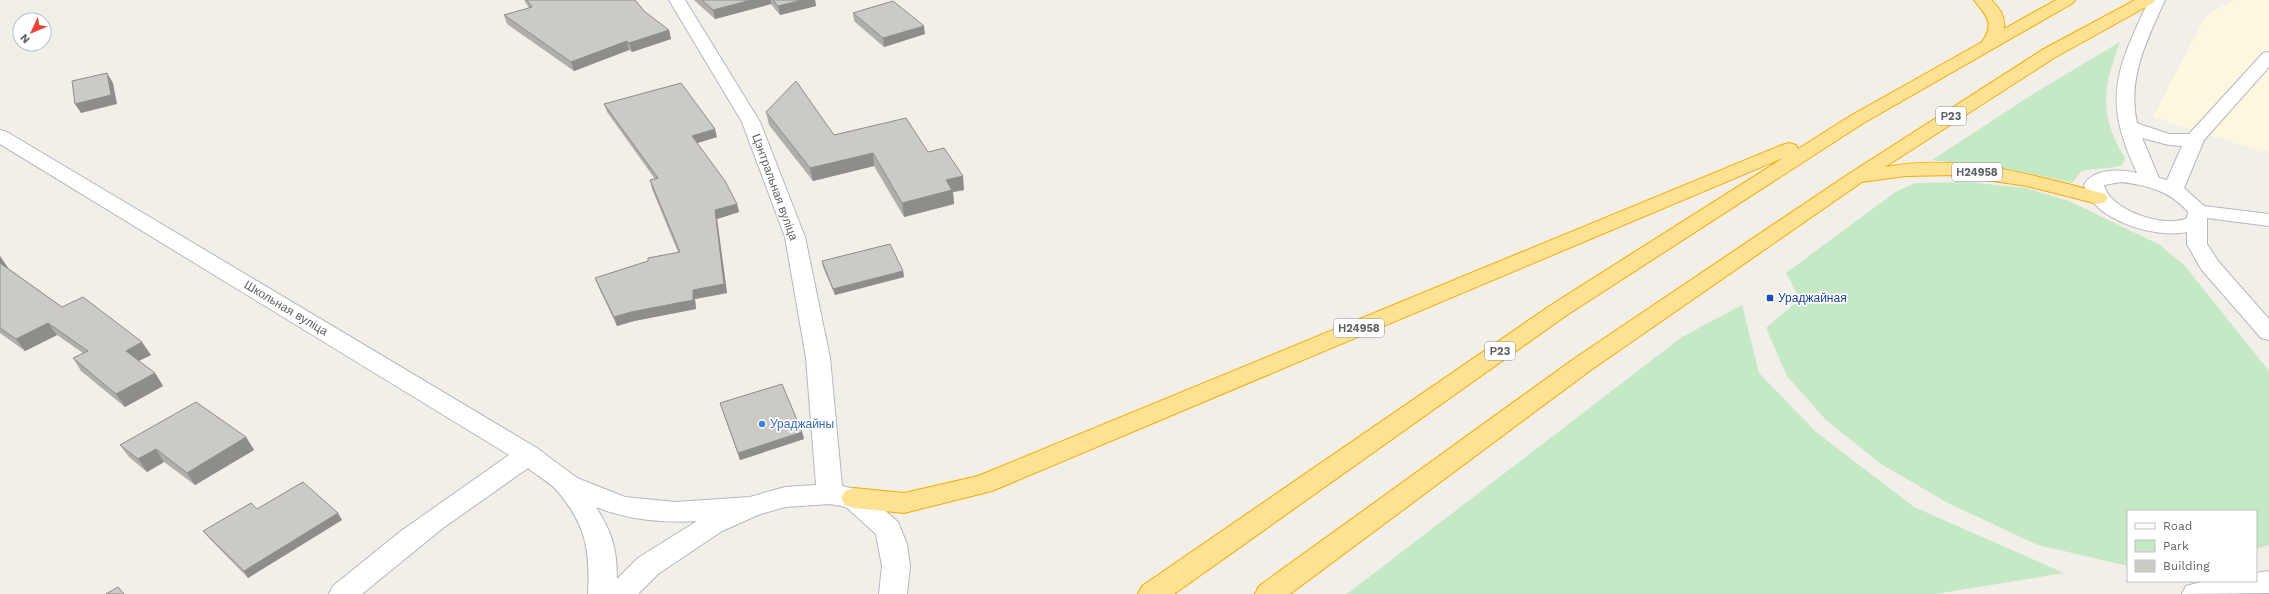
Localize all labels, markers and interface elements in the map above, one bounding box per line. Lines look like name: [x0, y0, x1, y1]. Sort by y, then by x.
north arrow: [12, 12, 52, 52]
text: N: [18, 31, 33, 46]
road number: Р23: [1936, 107, 1966, 125]
street label: Цэнтральная вуліца: [749, 132, 801, 243]
road number: Н24958: [1952, 163, 2002, 181]
street label: Школьная вуліца: [242, 278, 331, 339]
place label: Ураджайная: [1778, 291, 1847, 305]
marker: Ураджайная: [1765, 293, 1775, 303]
road number: Н24958: [1334, 319, 1384, 337]
road number: Р23: [1485, 342, 1515, 360]
place label: Ураджайны: [770, 417, 834, 431]
marker: Ураджайны: [757, 419, 767, 429]
legend: [2127, 510, 2257, 582]
text: Road: [2163, 519, 2192, 533]
text: Park: [2163, 539, 2189, 553]
text: Building: [2163, 559, 2210, 573]

